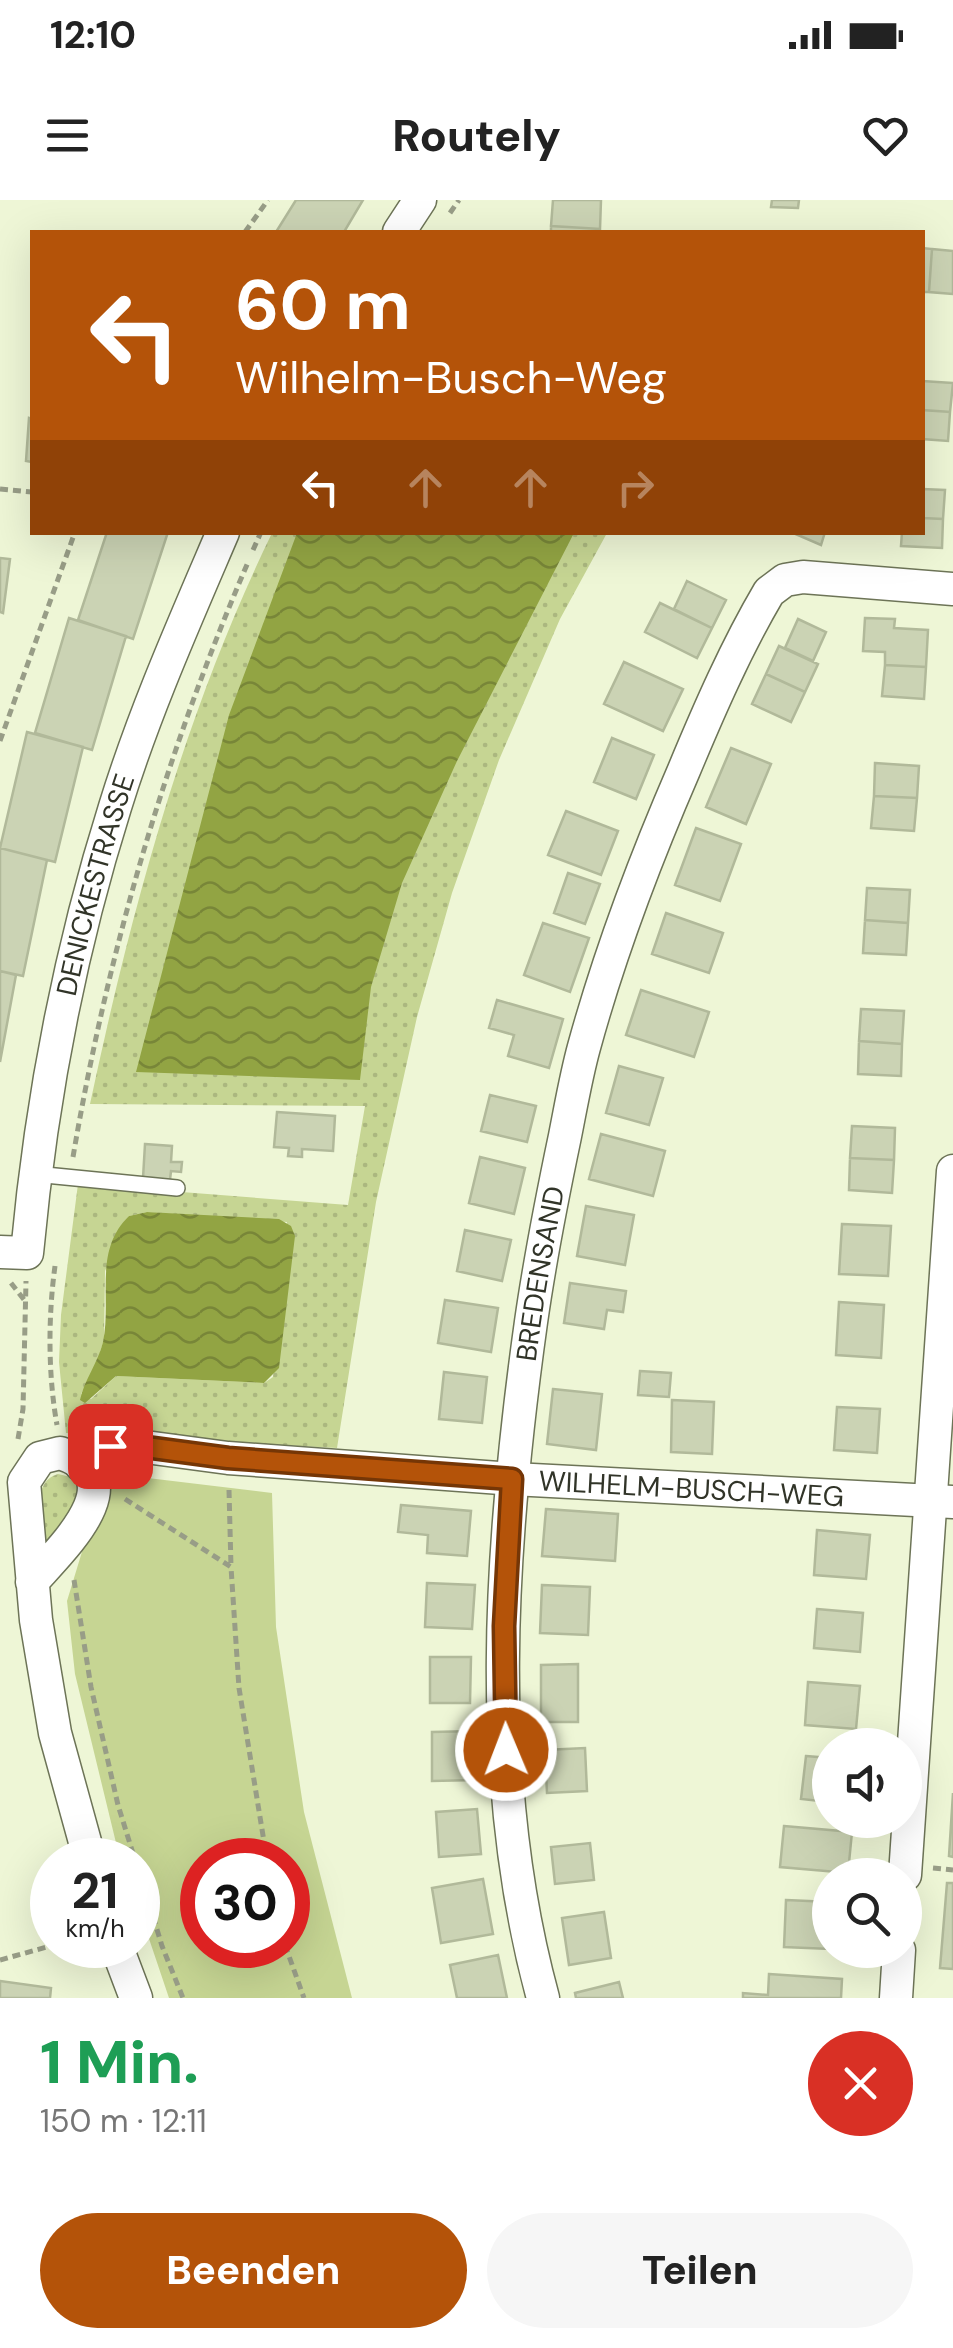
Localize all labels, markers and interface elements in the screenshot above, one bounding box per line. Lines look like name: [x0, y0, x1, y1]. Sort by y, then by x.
text: 12:10: [50, 10, 136, 60]
text: Routely: [392, 106, 561, 165]
icon: menu: [40, 108, 95, 163]
icon: heart: [858, 108, 913, 163]
text: 60 m: [235, 260, 411, 351]
icon: left: [70, 270, 200, 400]
text: Wilhelm-Busch-Weg: [235, 348, 667, 407]
icon: left: [293, 460, 348, 515]
icon: ahead: [398, 460, 453, 515]
icon: ahead: [503, 460, 558, 515]
icon: right: [608, 460, 663, 515]
street label: DENICKESTRASSE: [48, 769, 143, 999]
street label: BREDENSAND: [507, 1183, 573, 1363]
pin: [68, 1404, 153, 1489]
icon: arrive: [83, 1419, 138, 1474]
street label: WILHELM-BUSCH-WEG: [538, 1462, 845, 1515]
position arrow: [454, 1698, 558, 1802]
map controls: [812, 1728, 922, 1968]
button: sound: [812, 1728, 922, 1838]
speed limit sign: 30: [180, 1838, 310, 1968]
text: 21: [71, 1858, 119, 1924]
button: search: [812, 1858, 922, 1968]
text: km/h: [65, 1912, 125, 1945]
text: 1 Min.: [40, 2023, 199, 2102]
button: close: [808, 2031, 913, 2136]
text: 150 m · 12:11: [40, 2100, 207, 2142]
button: Beenden: [40, 2213, 467, 2328]
button: Teilen: [487, 2213, 913, 2328]

